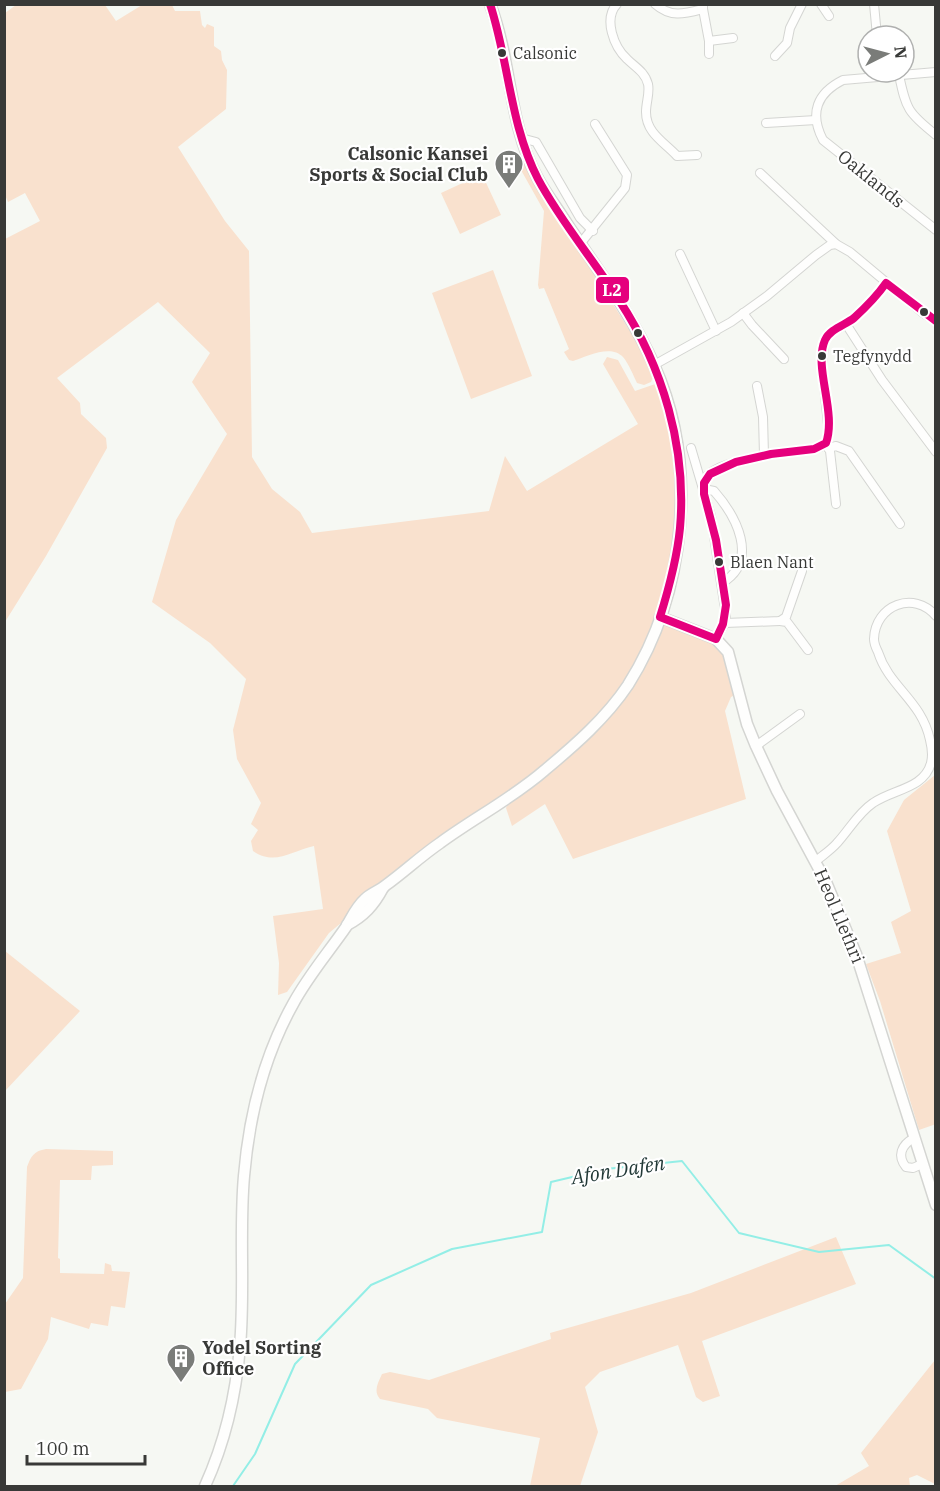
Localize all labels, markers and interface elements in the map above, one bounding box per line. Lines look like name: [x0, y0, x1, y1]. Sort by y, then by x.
north arrow: [856, 24, 916, 84]
place label: Calsonic: [513, 43, 577, 63]
text: N: [890, 45, 912, 60]
marker: Calsonic: [496, 47, 508, 59]
place label: Calsonic Kansei Sports & Social Club: [309, 142, 488, 186]
street label: Oaklands: [833, 145, 910, 213]
building icon: Calsonic Kansei Sports & Social Club: [493, 148, 525, 190]
line badge: L2: [595, 276, 630, 304]
text: L2: [602, 280, 622, 300]
unlabelled marker: [918, 306, 930, 318]
unlabelled marker: [632, 327, 644, 339]
place label: Tegfynydd: [833, 346, 912, 366]
marker: Tegfynydd: [816, 350, 828, 362]
place label: Blaen Nant: [730, 552, 814, 572]
marker: Blaen Nant: [713, 556, 725, 568]
street label: Heol Llethri: [809, 865, 870, 967]
water label: Afon Dafen: [567, 1149, 667, 1191]
place label: Yodel Sorting Office: [202, 1336, 322, 1380]
building icon: Yodel Sorting Office: [165, 1342, 197, 1384]
scale bar: [27, 1428, 146, 1466]
text: 100 m: [36, 1437, 90, 1460]

